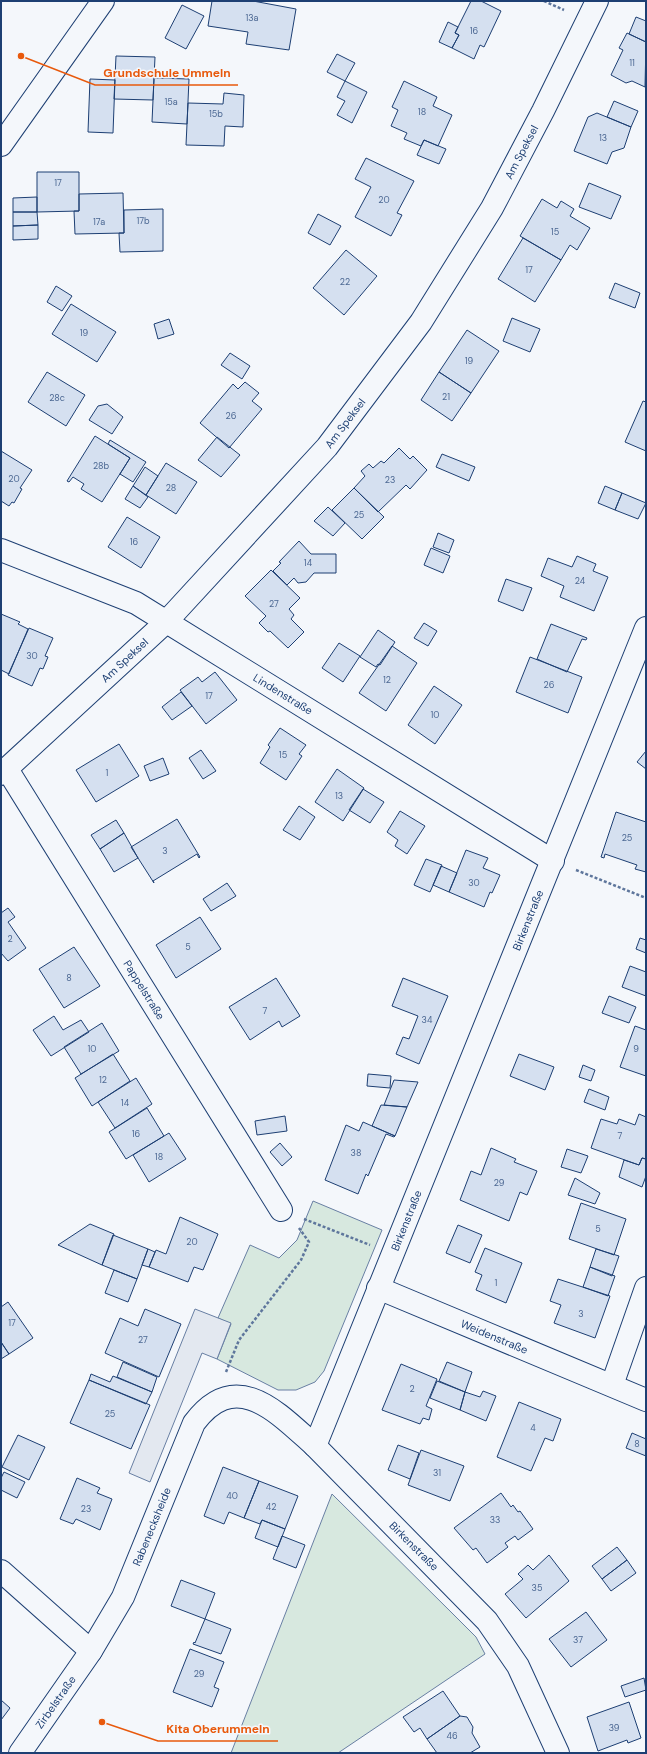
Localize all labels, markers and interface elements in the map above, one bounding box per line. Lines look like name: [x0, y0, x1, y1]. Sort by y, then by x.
house number: 13a: [245, 12, 259, 24]
house number: 16: [470, 25, 479, 37]
house number: 11: [629, 57, 635, 69]
callout: Grundschule Ummeln: [95, 61, 238, 85]
text: Grundschule Ummeln: [103, 65, 231, 81]
house number: 15a: [164, 96, 178, 108]
house number: 18: [418, 106, 426, 118]
house number: 15b: [209, 108, 223, 120]
street label: Am Speksel: [501, 123, 541, 181]
house number: 13: [599, 132, 607, 144]
house number: 17: [54, 177, 62, 189]
house number: 20: [378, 194, 390, 206]
house number: 17b: [136, 215, 150, 227]
house number: 17a: [93, 216, 105, 228]
house number: 15: [551, 226, 559, 238]
house number: 17: [525, 264, 533, 276]
house number: 22: [340, 276, 350, 288]
house number: 19: [80, 327, 89, 339]
house number: 19: [465, 355, 474, 367]
house number: 21: [442, 391, 450, 403]
house number: 28c: [49, 392, 65, 404]
street label: Am Speksel: [322, 395, 368, 451]
house number: 26: [226, 410, 237, 422]
house number: 28b: [93, 460, 109, 472]
house number: 20: [8, 473, 20, 485]
house number: 23: [385, 474, 395, 486]
house number: 28: [166, 482, 176, 494]
house number: 25: [354, 509, 364, 521]
house number: 16: [130, 536, 139, 548]
house number: 14: [304, 557, 313, 569]
house number: 24: [575, 575, 586, 587]
house number: 27: [269, 598, 279, 610]
street label: Am Speksel: [98, 635, 151, 685]
house number: 30: [26, 650, 38, 662]
street label: Lindenstraße: [251, 670, 315, 718]
house number: 12: [383, 674, 391, 686]
house number: 26: [544, 679, 555, 691]
house number: 17: [205, 690, 213, 702]
house number: 10: [431, 709, 439, 721]
house number: 15: [279, 749, 287, 761]
house number: 1: [106, 767, 109, 779]
house number: 13: [335, 790, 343, 802]
house number: 25: [622, 832, 632, 844]
house number: 3: [162, 845, 168, 857]
house number: 30: [468, 877, 480, 889]
street label: Birkenstraße: [509, 888, 546, 953]
house number: 2: [7, 933, 13, 945]
house number: 5: [185, 941, 191, 953]
street label: Pappelstraße: [120, 957, 168, 1022]
house number: 8: [66, 972, 72, 984]
house number: 7: [263, 1005, 268, 1017]
house number: 34: [422, 1014, 433, 1026]
house number: 10: [88, 1043, 96, 1055]
house number: 9: [633, 1043, 639, 1055]
house number: 12: [99, 1074, 107, 1086]
house number: 14: [121, 1097, 130, 1109]
house number: 16: [132, 1128, 141, 1140]
house number: 7: [618, 1130, 623, 1142]
house number: 38: [351, 1147, 361, 1159]
house number: 18: [155, 1151, 163, 1163]
house number: 29: [494, 1177, 505, 1189]
street label: Birkenstraße: [388, 1188, 425, 1253]
house number: 5: [595, 1223, 601, 1235]
house number: 20: [186, 1236, 198, 1248]
house number: 1: [495, 1277, 498, 1289]
house number: 3: [578, 1308, 584, 1320]
street label: Weidenstraße: [459, 1316, 530, 1357]
house number: 17: [8, 1317, 16, 1329]
house number: 27: [138, 1334, 148, 1346]
house number: 2: [409, 1383, 415, 1395]
house number: 25: [105, 1408, 115, 1420]
house number: 4: [530, 1422, 536, 1434]
house number: 8: [634, 1438, 640, 1450]
house number: 31: [433, 1467, 441, 1479]
street label: Rabenecksheide: [129, 1485, 174, 1568]
house number: 40: [226, 1490, 238, 1502]
house number: 42: [266, 1501, 276, 1513]
house number: 23: [81, 1503, 91, 1515]
house number: 33: [490, 1514, 500, 1526]
street label: Birkenstraße: [386, 1518, 442, 1574]
house number: 35: [532, 1582, 542, 1594]
house number: 37: [573, 1634, 583, 1646]
house number: 29: [194, 1668, 205, 1680]
street label: Zirbelstraße: [32, 1673, 79, 1731]
callout: Kita Oberummeln: [158, 1717, 278, 1741]
text: Kita Oberummeln: [166, 1721, 270, 1737]
house number: 39: [609, 1722, 620, 1734]
house number: 46: [446, 1730, 458, 1742]

